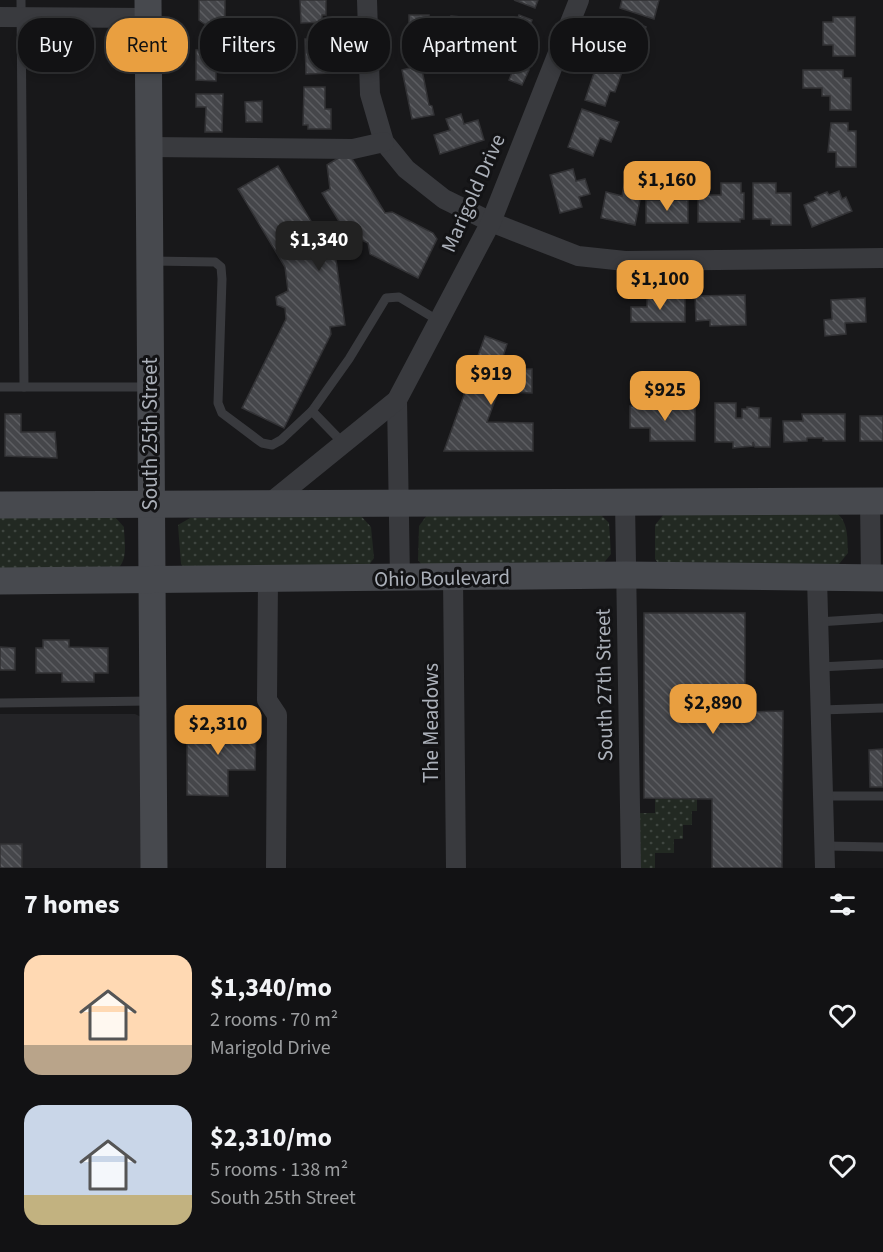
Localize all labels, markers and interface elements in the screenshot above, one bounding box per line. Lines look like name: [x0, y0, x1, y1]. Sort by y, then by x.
chip: Buy: [18, 18, 94, 72]
chip: Rent: [106, 18, 188, 72]
chip: Filters: [200, 18, 296, 72]
chip: New: [308, 18, 390, 72]
chip: Apartment: [402, 18, 538, 72]
chip: House: [550, 18, 648, 72]
street label: Marigold Drive: [434, 129, 512, 257]
pin: $1,160: [618, 161, 716, 212]
text: $1,160: [638, 166, 696, 194]
pin: $1,340: [270, 221, 368, 272]
text: $1,340: [290, 226, 348, 254]
pin: $1,100: [611, 260, 709, 311]
text: $1,100: [631, 265, 689, 293]
pin: $919: [455, 355, 527, 406]
street label: South 25th Street: [135, 358, 165, 510]
text: $919: [470, 360, 512, 388]
pin: $925: [629, 371, 701, 422]
text: $925: [644, 376, 686, 404]
street label: Ohio Boulevard: [374, 562, 510, 594]
street label: South 27th Street: [588, 608, 620, 762]
street label: The Meadows: [416, 663, 446, 783]
pin: $2,890: [664, 684, 762, 735]
text: $2,890: [684, 689, 742, 717]
pin: $2,310: [169, 705, 267, 756]
text: $2,310: [189, 710, 247, 738]
text: 7 homes: [24, 886, 119, 923]
icon: filters: [826, 888, 859, 921]
text: $1,340/mo: [210, 969, 332, 1006]
icon: home: [72, 979, 144, 1051]
icon: heart: [826, 999, 859, 1032]
text: 2 rooms · 70 m²: [210, 1006, 338, 1034]
text: Marigold Drive: [210, 1034, 331, 1062]
text: $2,310/mo: [210, 1119, 332, 1156]
icon: home: [72, 1129, 144, 1201]
icon: heart: [826, 1149, 859, 1182]
text: 5 rooms · 138 m²: [210, 1156, 348, 1184]
text: South 25th Street: [210, 1184, 356, 1212]

